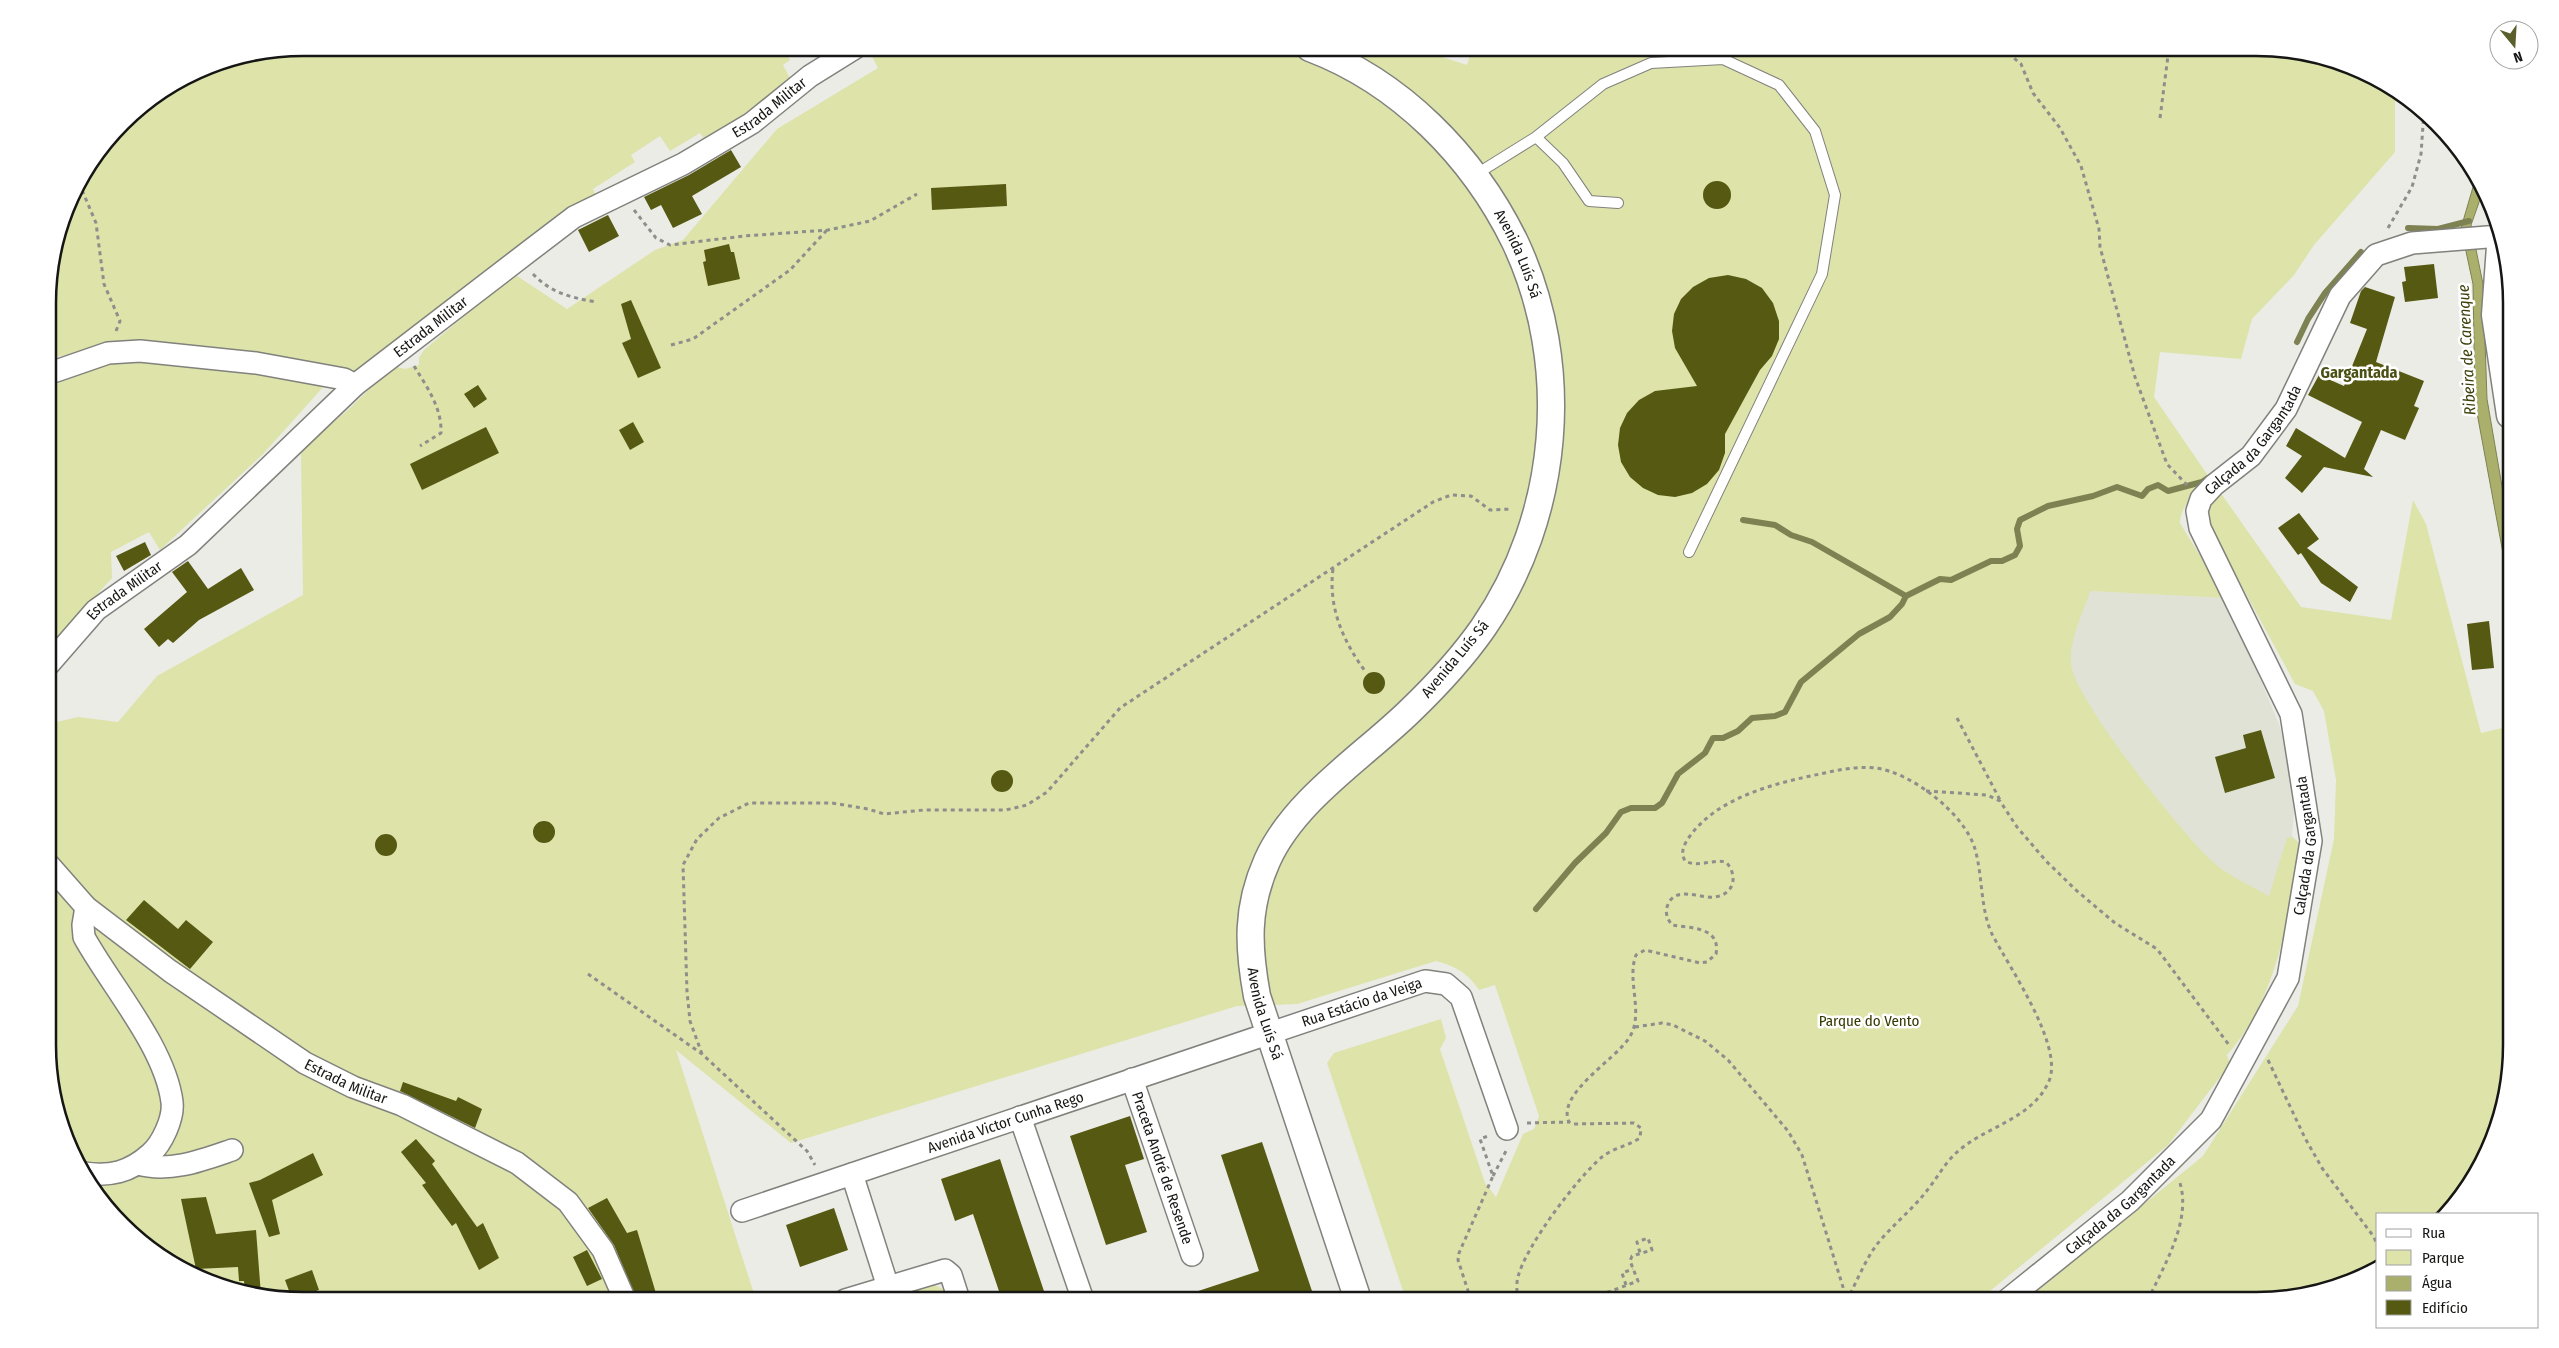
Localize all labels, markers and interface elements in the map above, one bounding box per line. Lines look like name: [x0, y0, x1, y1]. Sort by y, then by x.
north arrow: [2489, 20, 2539, 70]
text: N: [2511, 48, 2524, 66]
street label: Estrada Militar: [729, 73, 811, 142]
street label: Avenida Luís Sá: [1490, 206, 1545, 301]
water label: Ribeira de Carenque: [2454, 284, 2479, 416]
street label: Estrada Militar: [390, 292, 472, 361]
district label: Gargantada: [2320, 363, 2398, 382]
street label: Calçada da Gargantada: [2201, 382, 2305, 498]
street label: Estrada Militar: [83, 557, 166, 624]
street label: Avenida Luís Sá: [1417, 617, 1493, 701]
street label: Calçada da Gargantada: [2290, 775, 2320, 917]
street label: Avenida Luís Sá: [1244, 966, 1287, 1062]
street label: Rua Estácio da Veiga: [1299, 974, 1424, 1031]
park label: Parque do Vento: [1819, 1012, 1919, 1030]
street label: Estrada Militar: [301, 1055, 390, 1108]
street label: Avenida Victor Cunha Rego: [925, 1088, 1086, 1157]
street label: Praceta André de Resende: [1128, 1089, 1197, 1247]
street label: Calçada da Gargantada: [2062, 1152, 2179, 1258]
legend: [2376, 1213, 2539, 1328]
text: Rua: [2422, 1224, 2445, 1242]
text: Parque: [2422, 1249, 2465, 1267]
text: Água: [2422, 1274, 2452, 1292]
text: Edifício: [2422, 1299, 2468, 1317]

